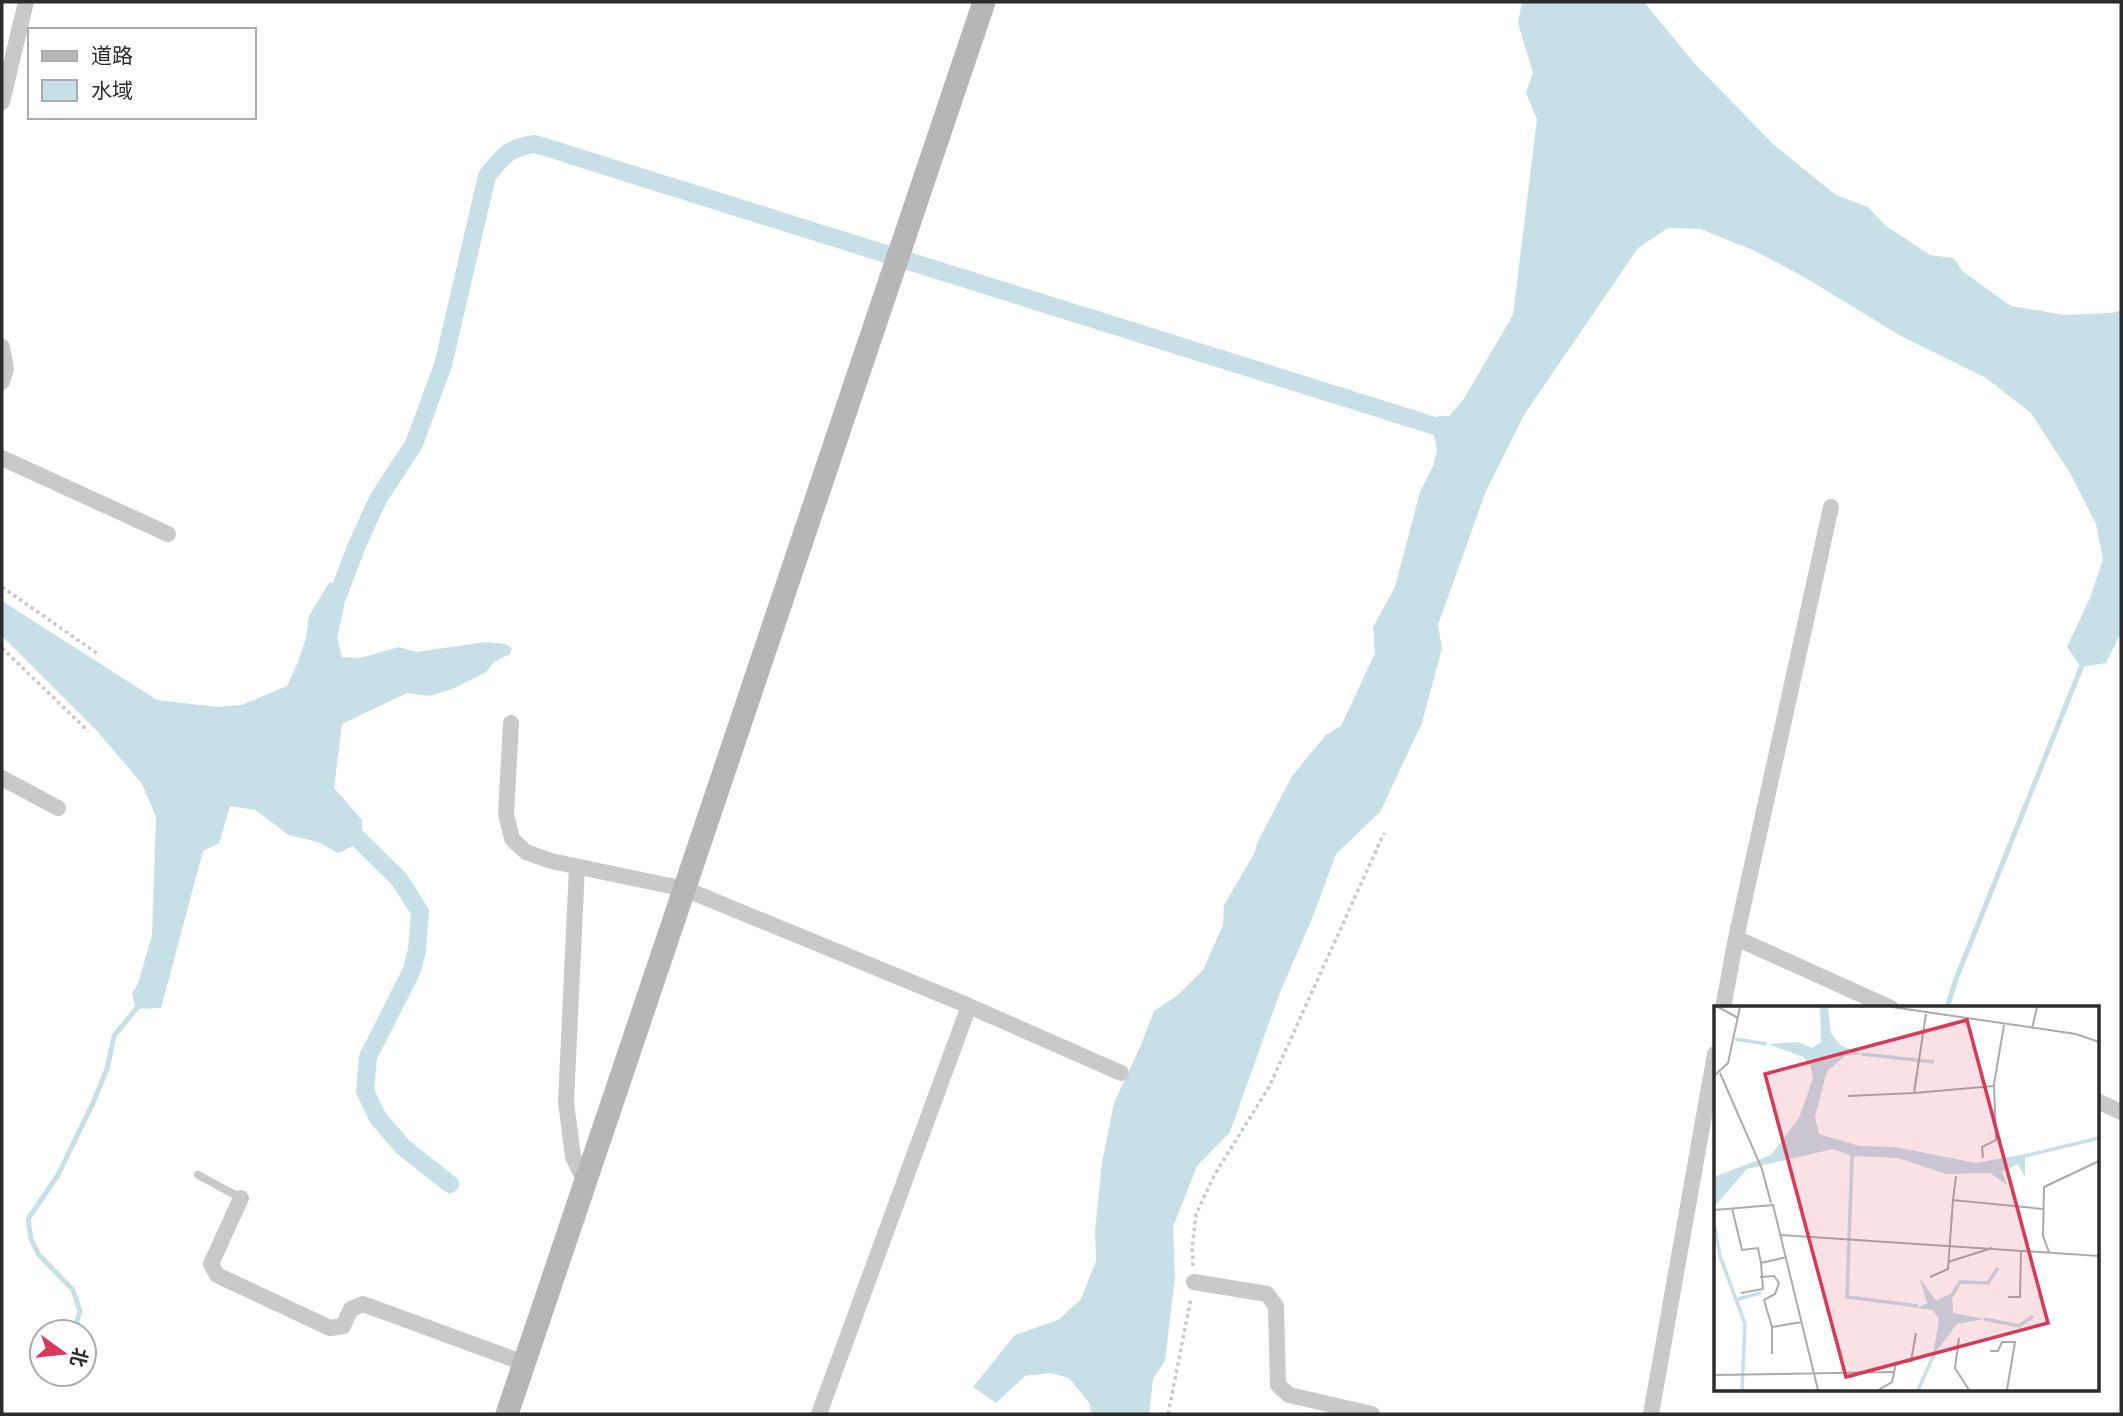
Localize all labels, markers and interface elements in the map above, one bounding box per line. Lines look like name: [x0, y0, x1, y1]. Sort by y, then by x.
legend: [28, 28, 256, 119]
text: 道路: [91, 43, 133, 67]
text: 水域: [91, 78, 133, 102]
inset map: [1714, 1006, 2098, 1392]
north arrow: [28, 1318, 98, 1388]
text: 北: [66, 1345, 93, 1369]

